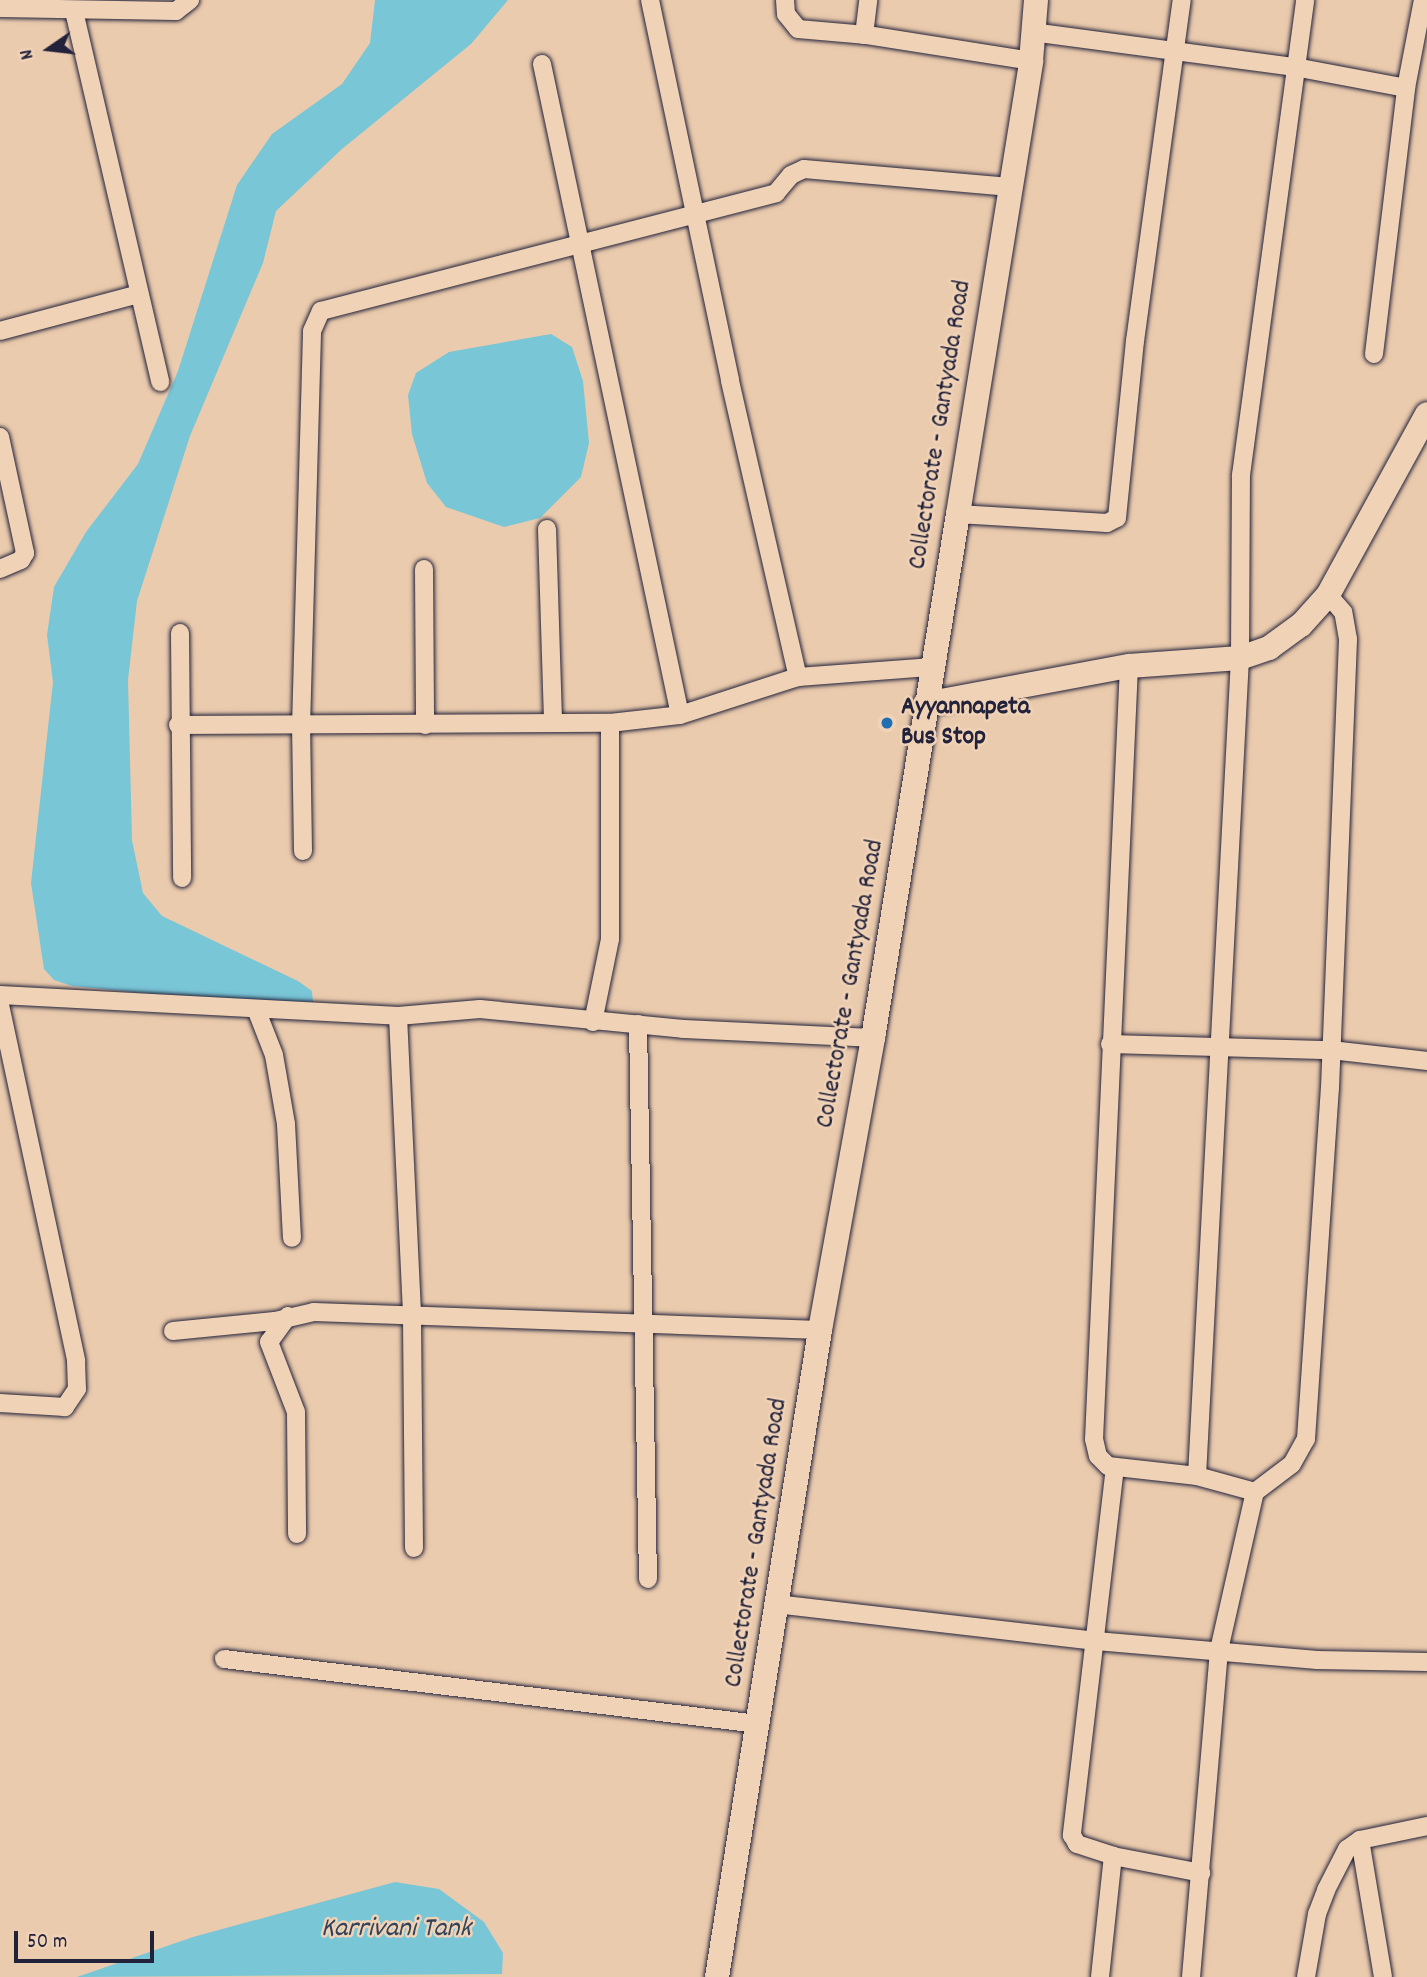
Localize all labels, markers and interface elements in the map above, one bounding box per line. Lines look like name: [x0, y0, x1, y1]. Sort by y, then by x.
north arrow: [14, 14, 84, 84]
text: N: [14, 46, 42, 62]
street label: Collectorate - Gantyada Road: [903, 278, 979, 572]
place label: Ayyannapeta Bus Stop: [901, 692, 1030, 754]
marker: Ayyannapeta Bus Stop: [879, 715, 895, 731]
street label: Collectorate - Gantyada Road: [810, 837, 892, 1131]
street label: Collectorate - Gantyada Road: [719, 1396, 795, 1690]
water label: Karrivani Tank: [321, 1913, 471, 1947]
scale bar: [18, 1918, 158, 1962]
text: 50 m: [27, 1928, 67, 1958]

